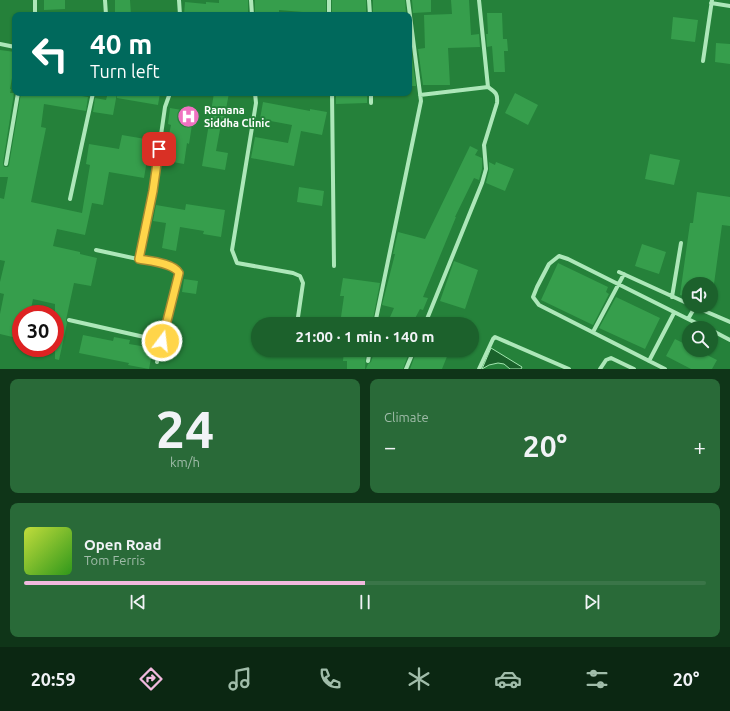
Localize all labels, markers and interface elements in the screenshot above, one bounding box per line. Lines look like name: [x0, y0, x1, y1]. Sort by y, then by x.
icon: left: [24, 28, 76, 80]
text: 40 m: [90, 28, 152, 59]
text: Turn left: [90, 61, 160, 81]
hospital icon: Ramana Siddha Clinic: [175, 103, 201, 129]
place label: Ramana Siddha Clinic: [204, 104, 270, 129]
pin: [142, 132, 176, 166]
icon: arrive: [148, 138, 170, 160]
map controls: [682, 277, 718, 357]
button: sound: [682, 277, 718, 313]
speed limit sign: 30: [12, 305, 64, 357]
position arrow: [141, 320, 183, 362]
button: search: [682, 321, 718, 357]
text: 21:00 · 1 min · 140 m: [296, 328, 434, 345]
text: 24: [156, 400, 214, 458]
text: Climate: [384, 410, 429, 424]
text: 20°: [523, 429, 567, 463]
text: −: [384, 434, 396, 459]
text: +: [694, 434, 706, 459]
text: km/h: [170, 455, 200, 469]
text: Open Road: [84, 536, 161, 553]
text: Tom Ferris: [84, 553, 145, 567]
icon: previous: [127, 591, 149, 613]
icon: pause: [354, 591, 376, 613]
icon: next: [581, 591, 603, 613]
icon: directions: [137, 665, 165, 693]
icon: music: [226, 665, 254, 693]
icon: phone: [316, 665, 344, 693]
icon: climate: [405, 665, 433, 693]
icon: car: [494, 665, 522, 693]
icon: filters: [583, 665, 611, 693]
text: 20:59: [31, 669, 76, 689]
text: 20°: [673, 669, 699, 689]

